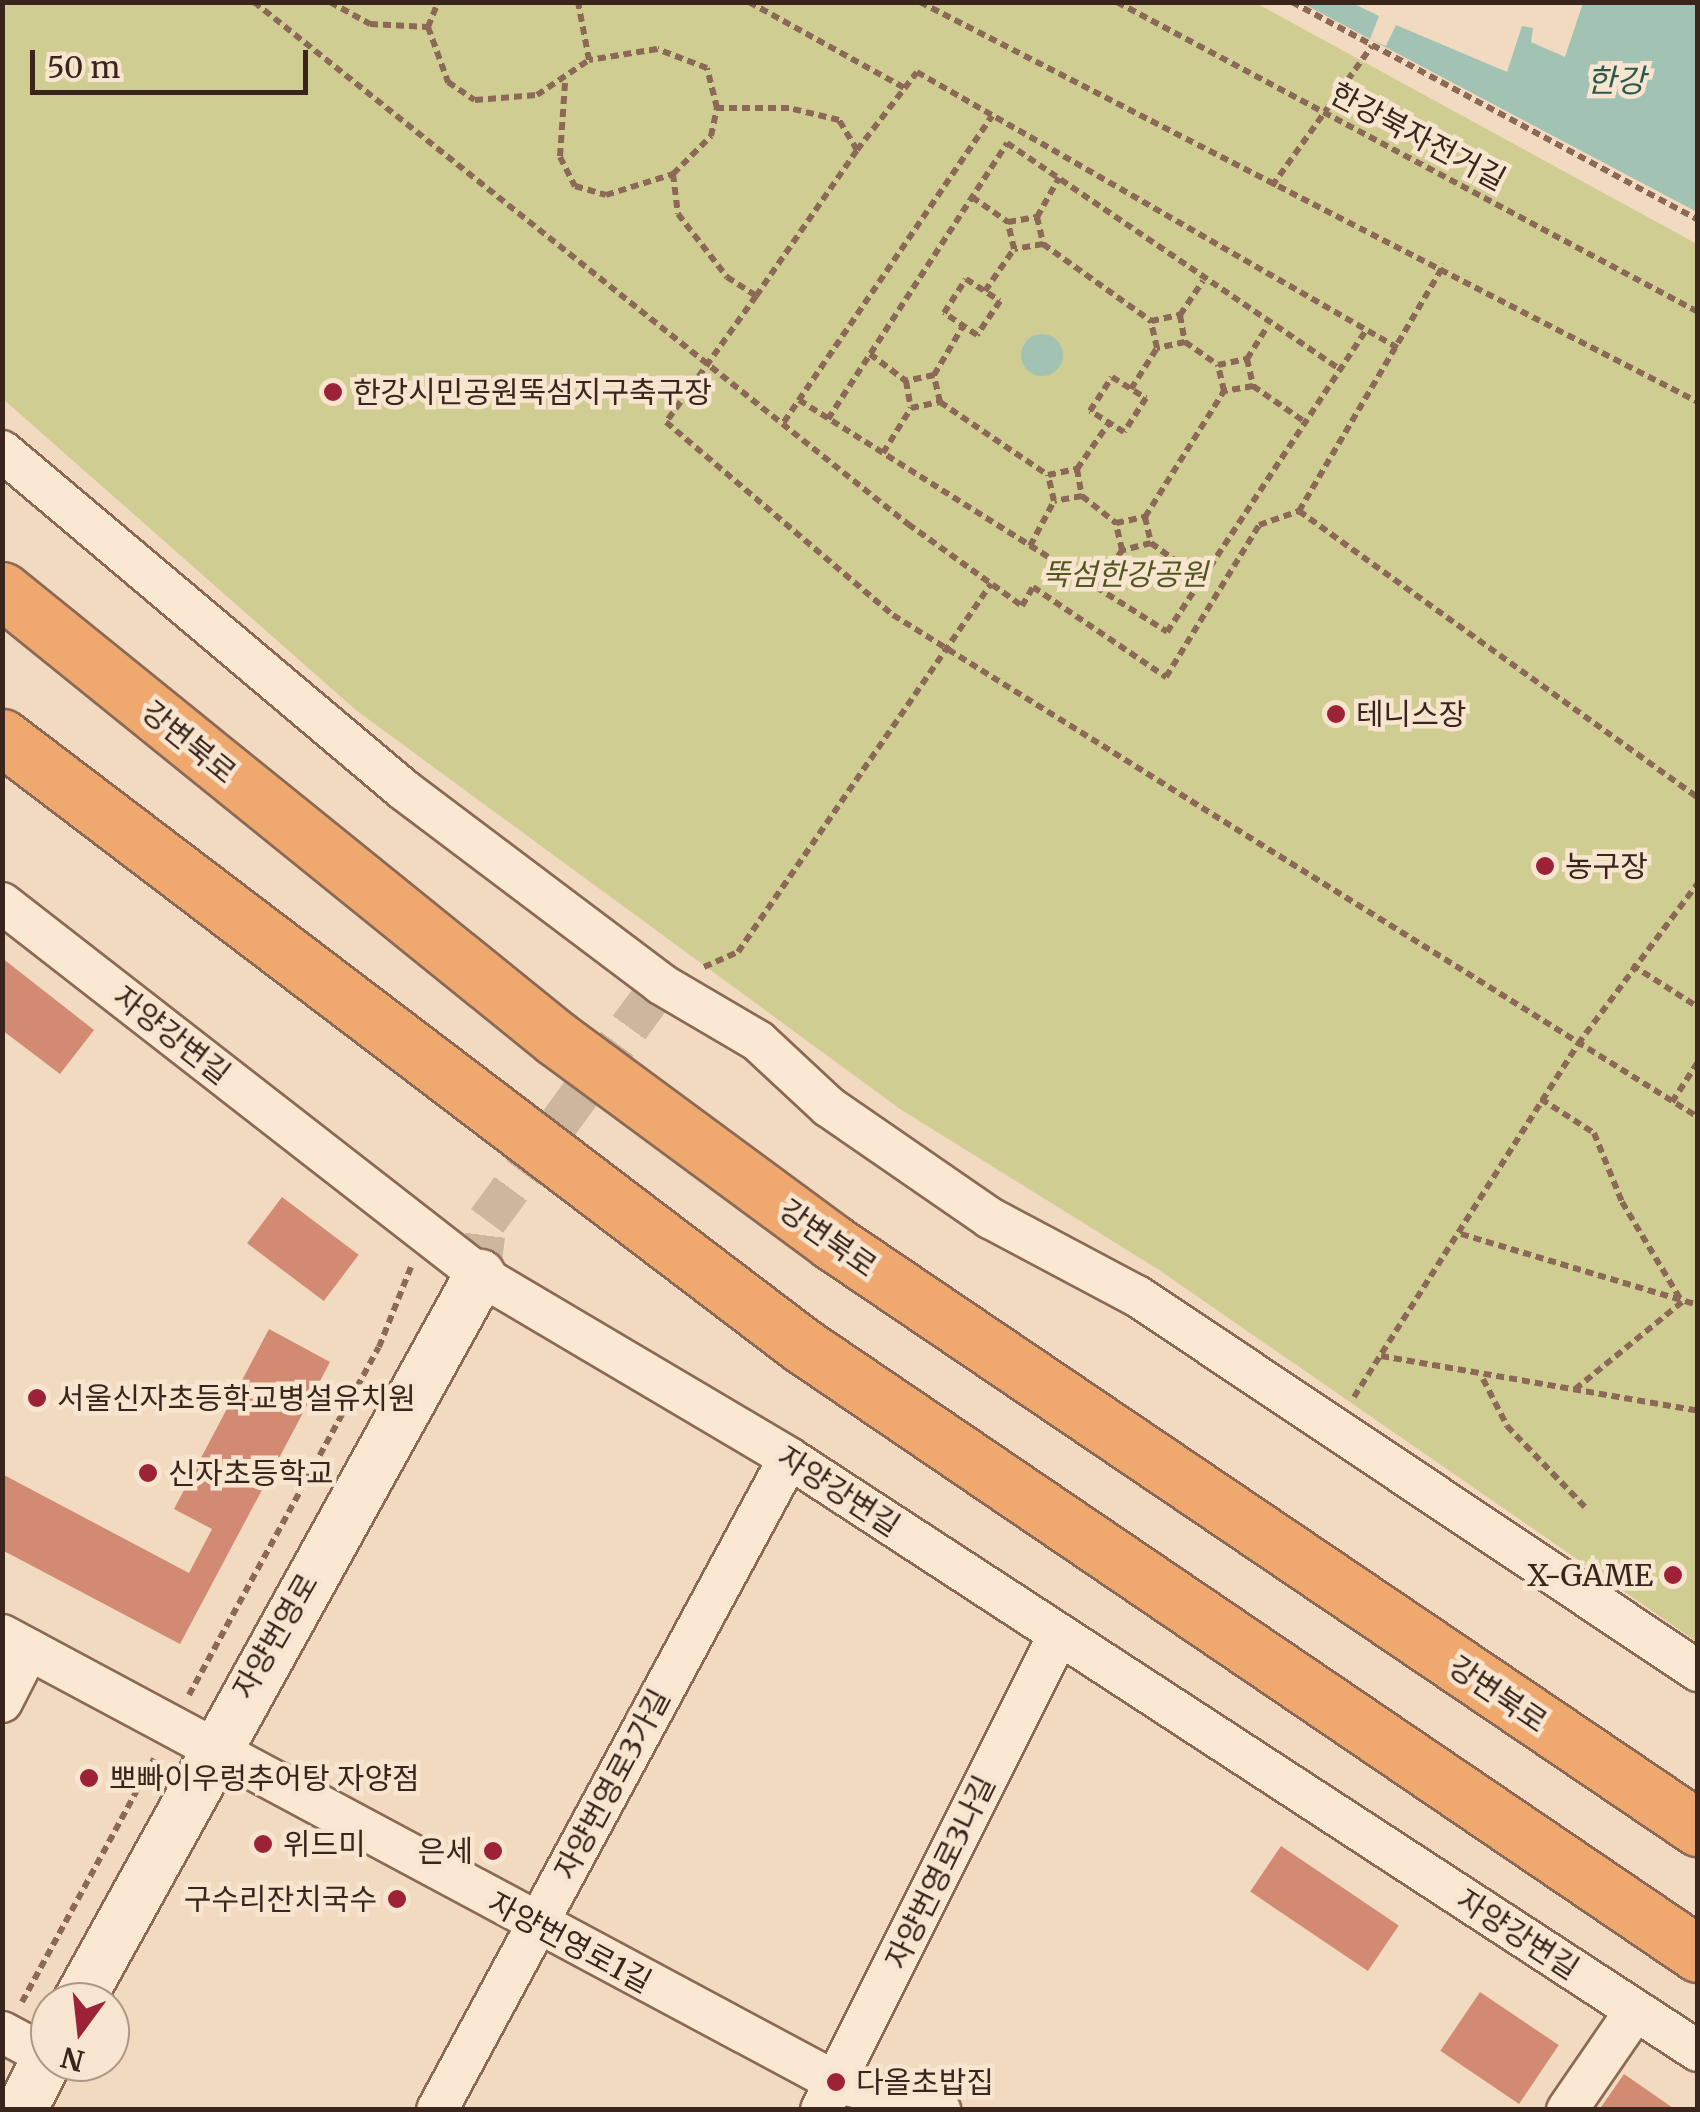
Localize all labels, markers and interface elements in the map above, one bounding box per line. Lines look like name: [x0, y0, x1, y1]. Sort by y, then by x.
scale bar: [35, 30, 312, 92]
text: 50 m: [47, 48, 120, 86]
water label: 한강: [1587, 62, 1645, 100]
street label: 한강북자전거길: [1324, 75, 1512, 197]
place label: 한강시민공원뚝섬지구축구장: [353, 374, 712, 410]
marker: 한강시민공원뚝섬지구축구장: [322, 381, 344, 403]
park label: 뚝섬한강공원: [1042, 556, 1208, 592]
street label: 강변북로: [135, 693, 243, 791]
place label: 테니스장: [1356, 696, 1466, 732]
marker: 테니스장: [1325, 703, 1347, 725]
place label: 농구장: [1565, 848, 1648, 884]
marker: 농구장: [1534, 855, 1556, 877]
street label: 자양강변길: [107, 978, 237, 1092]
street label: 강변북로: [772, 1192, 884, 1284]
place label: 서울신자초등학교병설유치원: [57, 1380, 416, 1416]
marker: 서울신자초등학교병설유치원: [26, 1387, 48, 1409]
street label: 자양강변길: [771, 1438, 907, 1544]
place label: 신자초등학교: [168, 1455, 334, 1491]
marker: 신자초등학교: [137, 1462, 159, 1484]
place label: X-GAME: [1527, 1557, 1653, 1593]
marker: X-GAME: [1662, 1564, 1684, 1586]
street label: 자양번영로: [225, 1567, 325, 1705]
street label: 강변북로: [1442, 1648, 1554, 1740]
street label: 자양번영로3가길: [547, 1683, 677, 1885]
place label: 뽀빠이우렁추어탕 자양점: [109, 1760, 420, 1796]
marker: 뽀빠이우렁추어탕 자양점: [78, 1767, 100, 1789]
street label: 자양번영로3나길: [878, 1770, 1002, 1974]
place label: 위드미: [283, 1826, 366, 1862]
marker: 위드미: [252, 1833, 274, 1855]
place label: 은세: [418, 1833, 473, 1869]
marker: 은세: [482, 1840, 504, 1862]
place label: 구수리잔치국수: [184, 1881, 377, 1917]
street label: 자양강변길: [1450, 1881, 1586, 1987]
street label: 자양번영로1길: [482, 1884, 658, 2000]
marker: 구수리잔치국수: [386, 1888, 408, 1910]
north arrow: [30, 1982, 130, 2082]
text: N: [57, 2039, 88, 2079]
place label: 다올초밥집: [856, 2064, 994, 2100]
marker: 다올초밥집: [825, 2071, 847, 2093]

